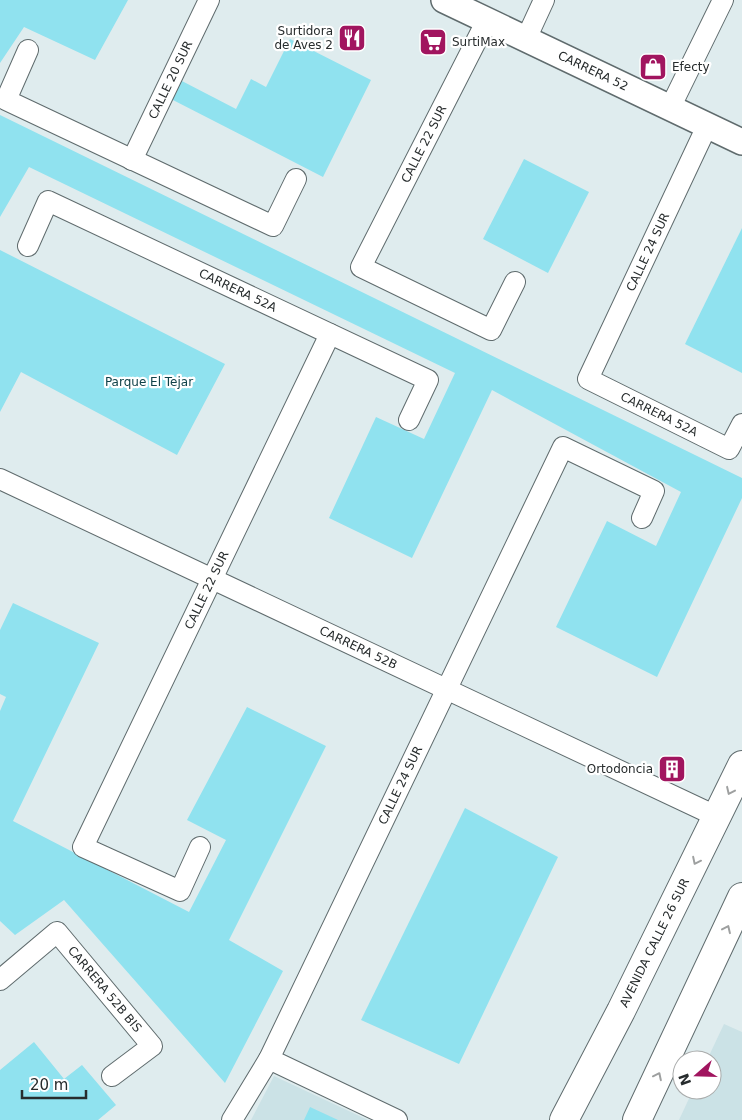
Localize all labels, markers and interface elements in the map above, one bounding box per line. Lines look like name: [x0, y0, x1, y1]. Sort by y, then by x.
restaurant icon: Surtidora de Aves 2: [337, 23, 367, 53]
place label: Surtidora de Aves 2: [274, 24, 333, 52]
supermarket icon: SurtiMax: [418, 27, 448, 57]
place label: SurtiMax: [452, 35, 505, 49]
street label: CALLE 20 SUR: [146, 38, 195, 121]
street label: CARRERA 52: [556, 48, 630, 94]
shop icon: Efecty: [638, 52, 668, 82]
place label: Efecty: [672, 60, 710, 74]
street label: CALLE 22 SUR: [398, 103, 450, 185]
street label: CALLE 24 SUR: [624, 210, 672, 294]
street label: CARRERA 52A: [197, 266, 280, 315]
park label: Parque El Tejar: [105, 375, 193, 389]
street label: CARRERA 52A: [618, 389, 701, 440]
street label: CALLE 22 SUR: [182, 549, 232, 632]
street label: CARRERA 52B: [317, 623, 399, 672]
street label: CALLE 24 SUR: [376, 744, 425, 827]
building icon: Ortodoncia: [657, 754, 687, 784]
place label: Ortodoncia: [587, 762, 653, 776]
one-way arrow: [725, 786, 736, 795]
one-way arrow: [692, 855, 702, 864]
street label: AVENIDA CALLE 26 SUR: [617, 876, 692, 1010]
one-way arrow: [721, 925, 732, 934]
street label: CARRERA 52B BIS: [65, 943, 144, 1035]
north arrow: [672, 1050, 722, 1100]
scale bar: [22, 1068, 86, 1100]
text: N: [675, 1071, 694, 1088]
one-way arrow: [652, 1072, 663, 1081]
text: 20 m: [30, 1076, 68, 1094]

